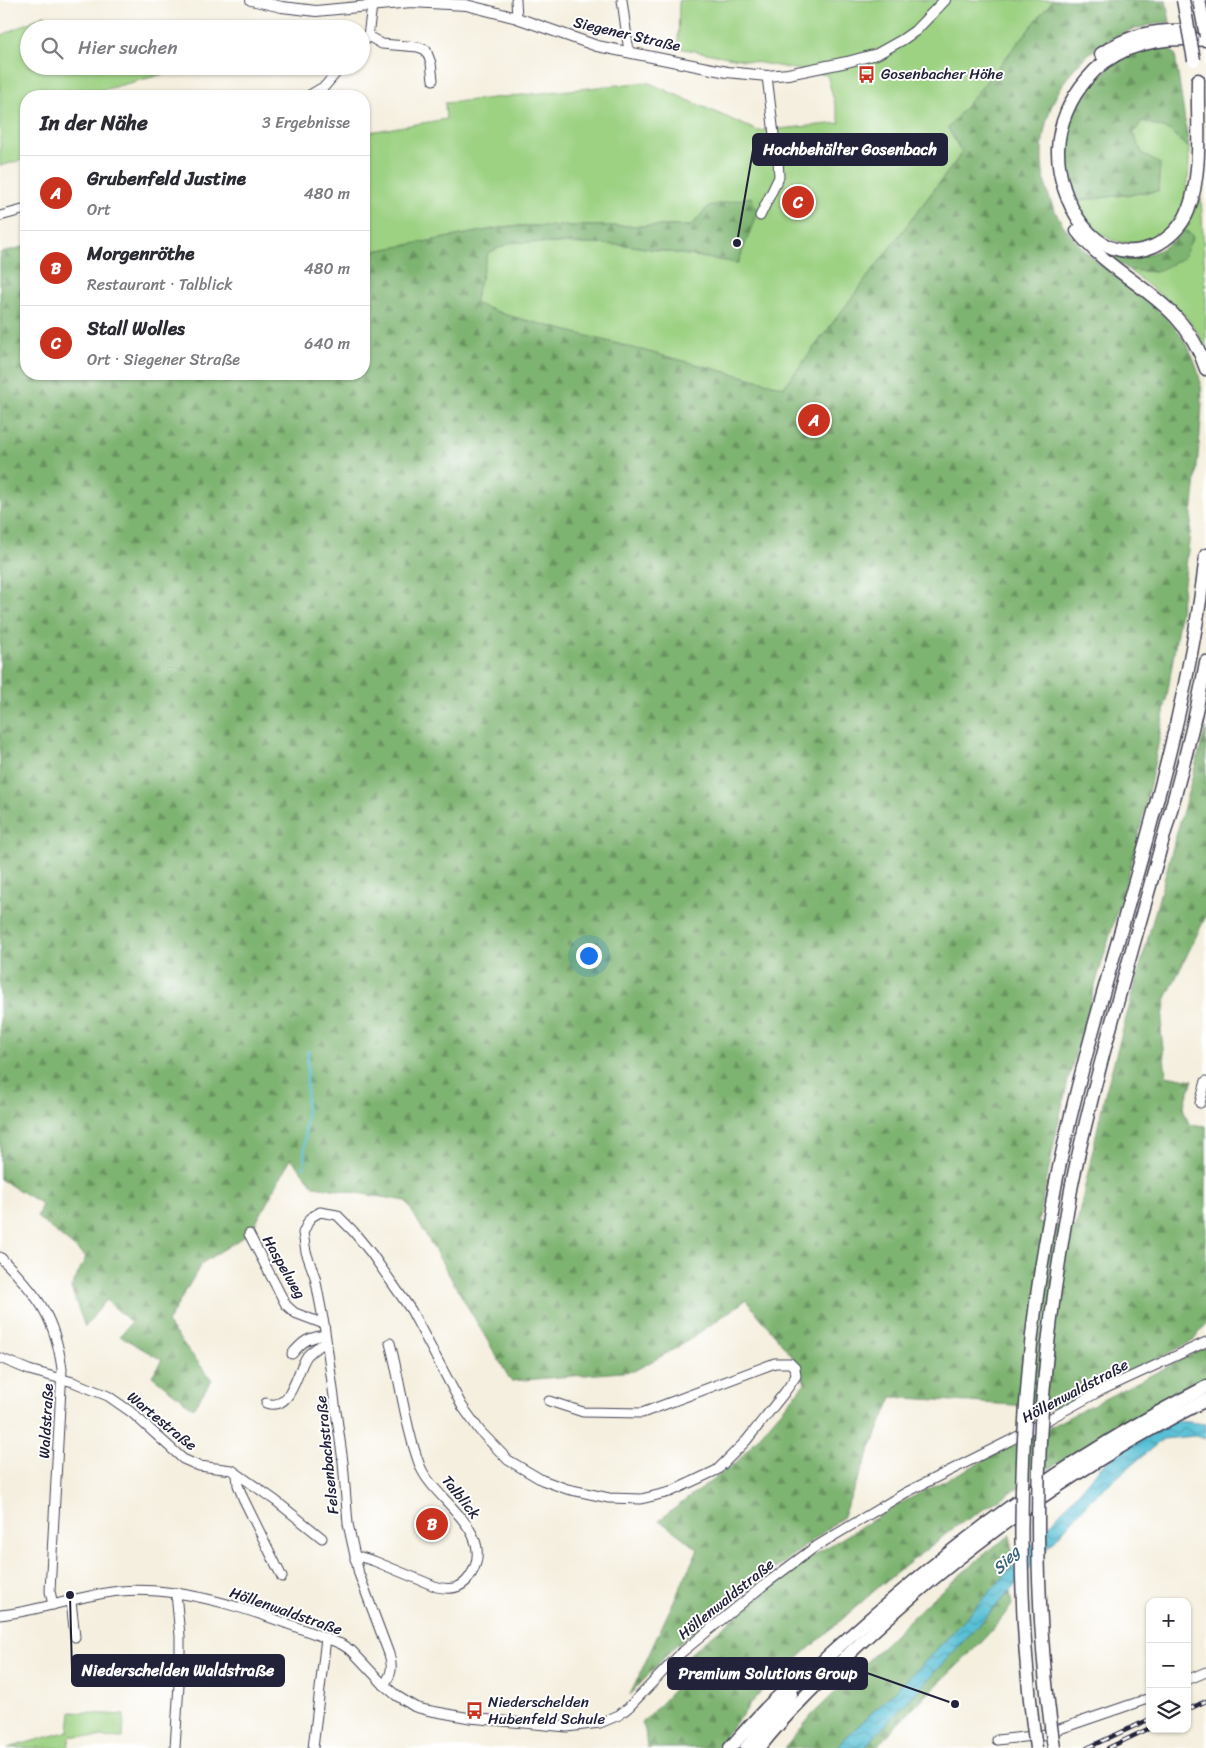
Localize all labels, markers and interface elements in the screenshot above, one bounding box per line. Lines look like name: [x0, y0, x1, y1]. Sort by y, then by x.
street label: Siegener Straße: [571, 9, 683, 59]
search box: [20, 20, 370, 75]
text: Hier suchen: [78, 31, 178, 64]
icon: search: [38, 34, 66, 62]
place label: Gosenbacher Höhe: [881, 61, 1003, 87]
bus stop icon: Gosenbacher Höhe: [857, 64, 877, 84]
text: In der Nähe: [40, 104, 148, 142]
text: 3 Ergebnisse: [262, 108, 350, 137]
callout: Hochbehälter Gosenbach: [753, 134, 947, 165]
text: Hochbehälter Gosenbach: [762, 135, 938, 164]
text: Grubenfeld Justine: [87, 162, 246, 195]
text: A: [51, 179, 61, 208]
text: 480 m: [304, 179, 350, 208]
pin: C: [782, 183, 814, 221]
text: Ort: [87, 195, 111, 224]
text: Morgenröthe: [87, 237, 194, 270]
text: B: [51, 254, 61, 283]
text: 480 m: [304, 254, 350, 283]
text: Restaurant · Talblick: [87, 270, 233, 299]
text: Stall Wolles: [87, 312, 185, 345]
text: C: [51, 329, 61, 358]
text: 640 m: [304, 329, 350, 358]
text: Ort · Siegener Straße: [87, 345, 240, 374]
pin: A: [798, 401, 830, 439]
your location: [576, 943, 602, 969]
street label: Haspelweg: [255, 1230, 313, 1304]
street label: Höllenwaldstraße: [1017, 1352, 1133, 1430]
street label: Waldstraße: [31, 1383, 61, 1459]
street label: Wartestraße: [121, 1384, 203, 1458]
street label: Felsenbachstraße: [308, 1394, 346, 1516]
street label: Talblick: [435, 1469, 487, 1525]
pin: B: [416, 1505, 448, 1543]
water label: Sieg: [985, 1537, 1028, 1581]
street label: Höllenwaldstraße: [672, 1552, 780, 1646]
street label: Höllenwaldstraße: [226, 1580, 346, 1643]
map controls: [1146, 1598, 1191, 1733]
button: +: [1146, 1598, 1191, 1643]
button: −: [1146, 1643, 1191, 1688]
callout: Niederschelden Waldstraße: [72, 1655, 284, 1686]
text: Niederschelden Waldstraße: [81, 1656, 275, 1685]
callout: Premium Solutions Group: [668, 1658, 867, 1689]
text: Premium Solutions Group: [679, 1659, 858, 1688]
button: layers: [1146, 1688, 1191, 1733]
place label: Niederschelden Hubenfeld Schule: [488, 1689, 606, 1732]
bus stop icon: Niederschelden Hubenfeld Schule: [464, 1701, 484, 1721]

